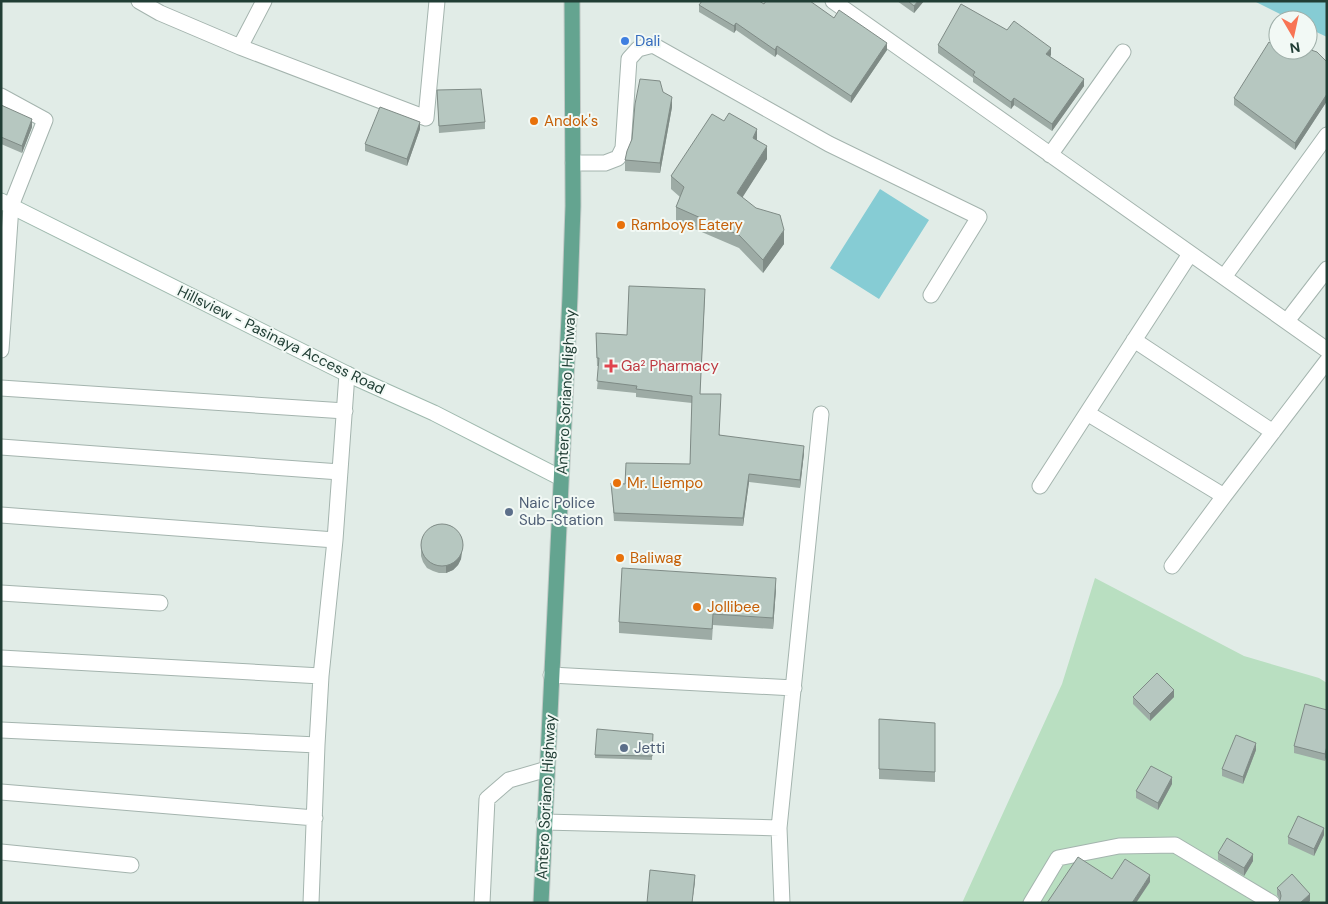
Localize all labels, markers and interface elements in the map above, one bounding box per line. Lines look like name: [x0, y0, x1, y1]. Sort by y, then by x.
north arrow: [1268, 10, 1318, 60]
place label: Dali: [635, 31, 660, 51]
marker: Dali: [619, 35, 631, 47]
text: N: [1289, 38, 1301, 58]
place label: Andok's: [544, 111, 598, 131]
marker: Andok's: [528, 115, 540, 127]
place label: Ramboys Eatery: [631, 215, 744, 235]
marker: Ramboys Eatery: [615, 219, 627, 231]
street label: Hillsview - Pasinaya Access Road: [174, 281, 388, 399]
street label: Antero Soriano Highway: [552, 308, 580, 475]
place label: Ga² Pharmacy: [621, 356, 720, 376]
marker: Ga² Pharmacy: [605, 360, 617, 372]
place label: Mr. Liempo: [627, 473, 703, 493]
marker: Mr. Liempo: [611, 477, 623, 489]
place label: Naic Police Sub-Station: [519, 493, 603, 530]
marker: Naic Police Sub-Station: [503, 506, 515, 518]
place label: Baliwag: [630, 548, 682, 568]
marker: Baliwag: [614, 552, 626, 564]
place label: Jollibee: [707, 597, 760, 617]
marker: Jollibee: [691, 601, 703, 613]
street label: Antero Soriano Highway: [532, 713, 560, 880]
place label: Jetti: [634, 738, 665, 758]
marker: Jetti: [618, 742, 630, 754]

